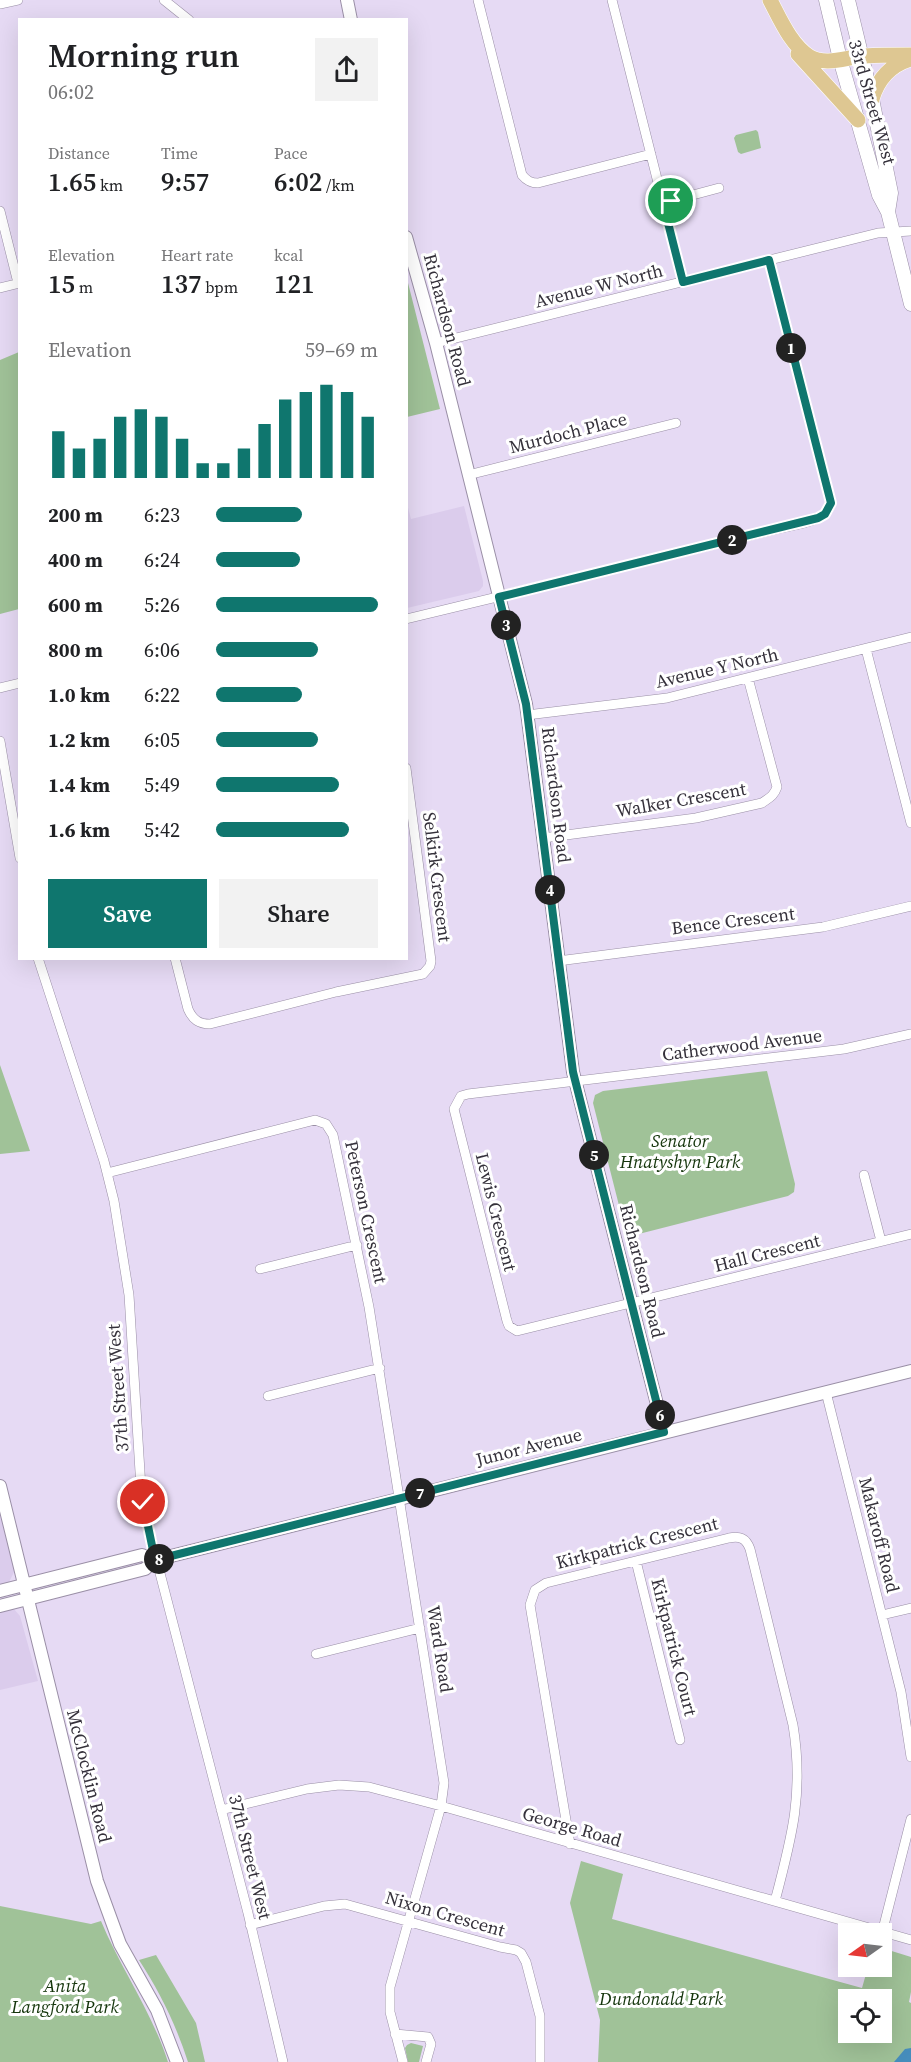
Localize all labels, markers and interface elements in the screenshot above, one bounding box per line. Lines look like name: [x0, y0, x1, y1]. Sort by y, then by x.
text: Morning run: [48, 33, 240, 78]
street label: 33rd Street West: [843, 36, 902, 167]
button: share: [315, 38, 378, 101]
text: 06:02: [48, 78, 94, 106]
text: Distance: [48, 142, 110, 164]
text: Time: [161, 142, 198, 164]
text: Pace: [274, 142, 308, 164]
text: 1.65: [48, 164, 96, 200]
text: 9:57: [161, 164, 209, 200]
text: 6:02: [274, 164, 322, 200]
text: km: [96, 174, 123, 196]
text: /km: [322, 174, 355, 196]
pin: [645, 175, 696, 226]
icon: arrive: [654, 184, 687, 217]
text: Elevation: [48, 244, 115, 266]
text: Heart rate: [161, 244, 233, 266]
text: kcal: [274, 244, 303, 266]
street label: Richardson Road: [418, 251, 477, 389]
street label: Avenue W North: [532, 257, 666, 313]
text: 15: [48, 266, 75, 302]
text: 137: [161, 266, 202, 302]
text: 121: [274, 266, 315, 302]
text: m: [75, 276, 93, 298]
text: bpm: [202, 276, 238, 298]
pin: 1: [776, 333, 806, 363]
text: Elevation: [48, 336, 132, 364]
text: 59–69 m: [305, 336, 378, 364]
text: 1: [787, 337, 795, 359]
street label: Murdoch Place: [506, 406, 629, 459]
text: 200 m: [48, 501, 103, 529]
text: 6:23: [144, 501, 180, 529]
pin: 2: [717, 525, 747, 555]
text: 2: [728, 529, 736, 551]
text: 400 m: [48, 546, 103, 574]
text: 6:24: [144, 546, 180, 574]
text: 600 m: [48, 591, 103, 619]
text: 5:26: [144, 591, 180, 619]
pin: 3: [491, 610, 521, 640]
text: 3: [502, 614, 510, 636]
text: 800 m: [48, 636, 103, 664]
text: 6:06: [144, 636, 180, 664]
street label: Avenue Y North: [653, 641, 781, 694]
text: 1.0 km: [48, 681, 110, 709]
text: 6:22: [144, 681, 180, 709]
text: 1.2 km: [48, 726, 110, 754]
text: 6:05: [144, 726, 180, 754]
street label: Richardson Road: [536, 726, 577, 864]
text: 1.4 km: [48, 771, 110, 799]
text: 5:49: [144, 771, 180, 799]
street label: Walker Crescent: [614, 776, 748, 823]
street label: Selkirk Crescent: [417, 811, 458, 943]
text: 1.6 km: [48, 816, 110, 844]
text: 5:42: [144, 816, 180, 844]
pin: 4: [535, 875, 565, 905]
button: Save: [48, 879, 207, 948]
button: Share: [219, 879, 378, 948]
text: 4: [546, 879, 554, 901]
street label: Bence Crescent: [670, 901, 796, 940]
street label: Catherwood Avenue: [661, 1022, 823, 1067]
park label: Senator Hnatyshyn Park: [619, 1128, 741, 1174]
street label: Peterson Crescent: [339, 1138, 394, 1286]
pin: 5: [579, 1140, 609, 1170]
text: 5: [590, 1144, 598, 1166]
street label: Lewis Crescent: [470, 1150, 523, 1274]
street label: Richardson Road: [614, 1201, 671, 1340]
street label: Hall Crescent: [711, 1227, 823, 1278]
street label: 37th Street West: [101, 1323, 134, 1453]
pin: 6: [645, 1400, 675, 1430]
text: 6: [656, 1404, 664, 1426]
street label: Junor Avenue: [472, 1421, 584, 1472]
street label: Makaroff Road: [853, 1475, 906, 1595]
pin: [117, 1476, 168, 1527]
pin: 7: [405, 1478, 435, 1508]
text: 7: [416, 1482, 424, 1504]
icon: check: [126, 1485, 159, 1518]
street label: Kirkpatrick Crescent: [553, 1510, 721, 1575]
pin: 8: [144, 1544, 174, 1574]
text: 8: [155, 1548, 163, 1570]
street label: Kirkpatrick Court: [645, 1575, 704, 1718]
street label: Ward Road: [421, 1604, 460, 1694]
street label: McClocklin Road: [61, 1707, 118, 1845]
street label: 37th Street West: [223, 1792, 278, 1922]
street label: George Road: [520, 1800, 625, 1853]
street label: Nixon Crescent: [383, 1885, 508, 1943]
north arrow: [838, 1923, 892, 1977]
map controls: [838, 1923, 892, 2043]
park label: Anita Langford Park: [10, 1973, 119, 2019]
park label: Dundonald Park: [598, 1986, 723, 2011]
button: locate: [838, 1989, 892, 2043]

